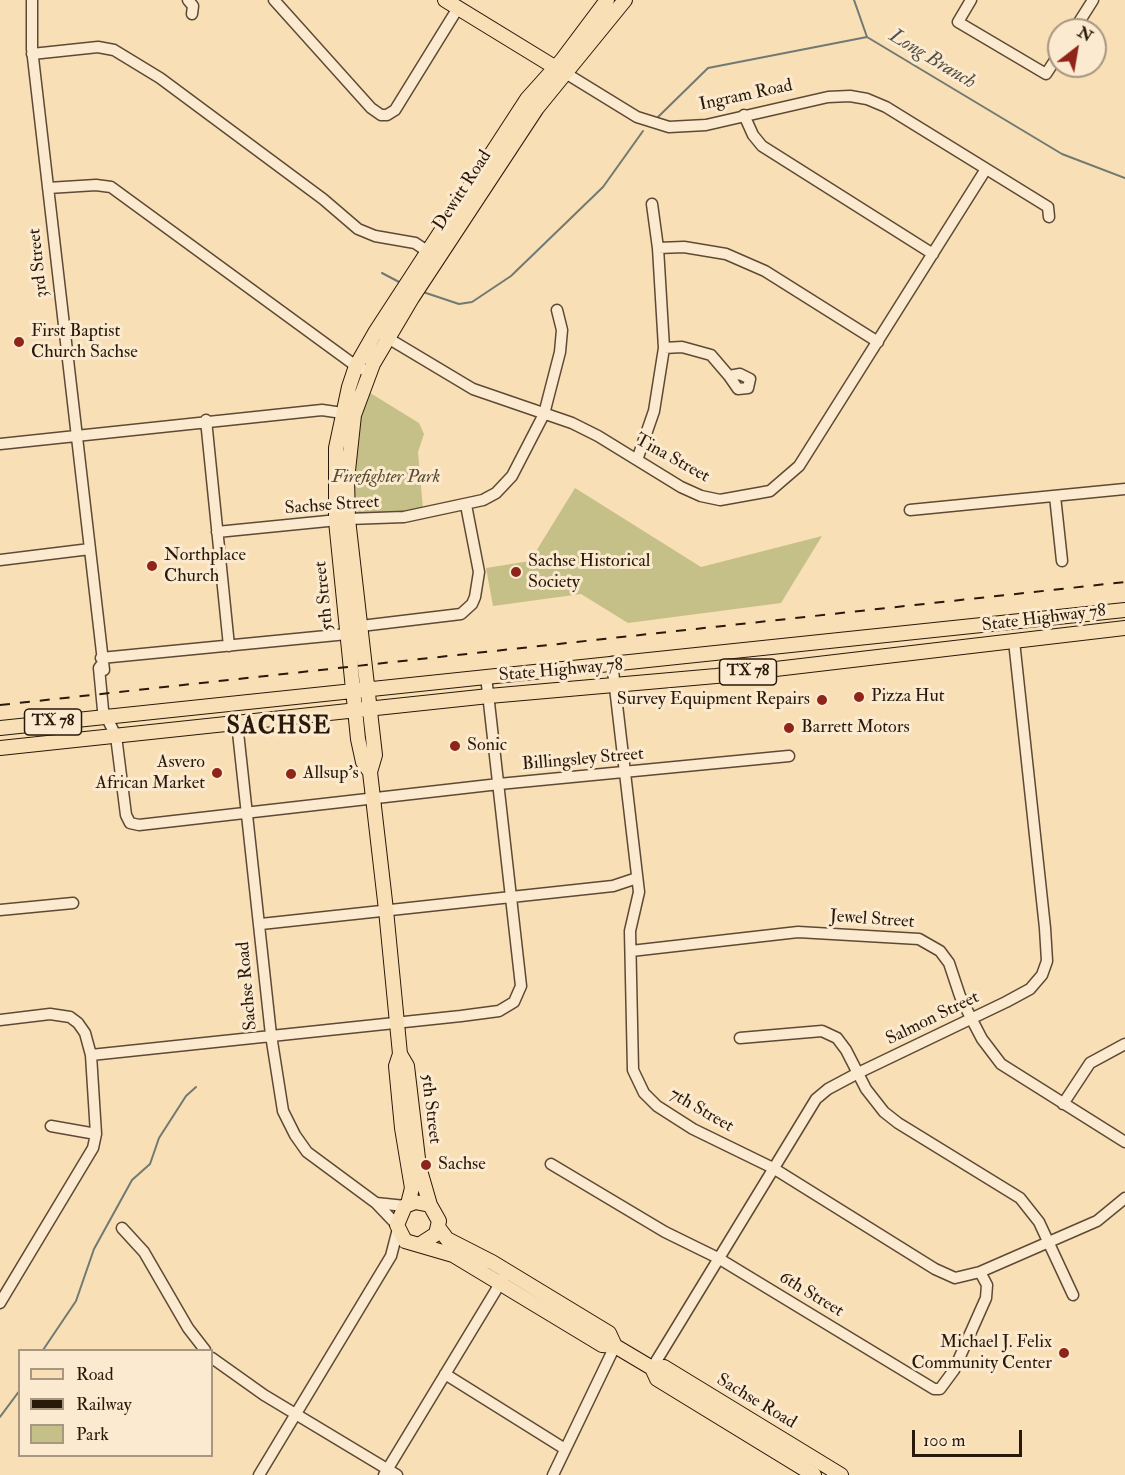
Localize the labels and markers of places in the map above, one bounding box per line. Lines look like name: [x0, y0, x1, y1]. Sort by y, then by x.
place label: First Baptist Church Sachse: [31, 321, 138, 364]
marker: First Baptist Church Sachse: [12, 335, 26, 349]
place label: Northplace Church: [164, 545, 246, 588]
place label: Sachse Historical Society: [528, 551, 650, 594]
marker: Northplace Church: [145, 559, 159, 573]
marker: Sachse Historical Society: [509, 565, 523, 579]
place label: Pizza Hut: [871, 686, 945, 708]
place label: Survey Equipment Repairs: [617, 689, 810, 711]
marker: Pizza Hut: [852, 690, 866, 704]
marker: Survey Equipment Repairs: [815, 693, 829, 707]
place label: Barrett Motors: [801, 717, 910, 739]
marker: Barrett Motors: [782, 721, 796, 735]
place label: Sonic: [467, 735, 507, 757]
marker: Sonic: [448, 739, 462, 753]
place label: Asvero African Market: [96, 752, 205, 795]
place label: Allsup's: [303, 763, 359, 785]
marker: Asvero African Market: [210, 766, 224, 780]
marker: Allsup's: [284, 767, 298, 781]
place label: Sachse: [438, 1154, 486, 1176]
marker: Sachse: [419, 1158, 433, 1172]
place label: Michael J. Felix Community Center: [912, 1332, 1052, 1374]
marker: Michael J. Felix Community Center: [1057, 1346, 1071, 1360]

